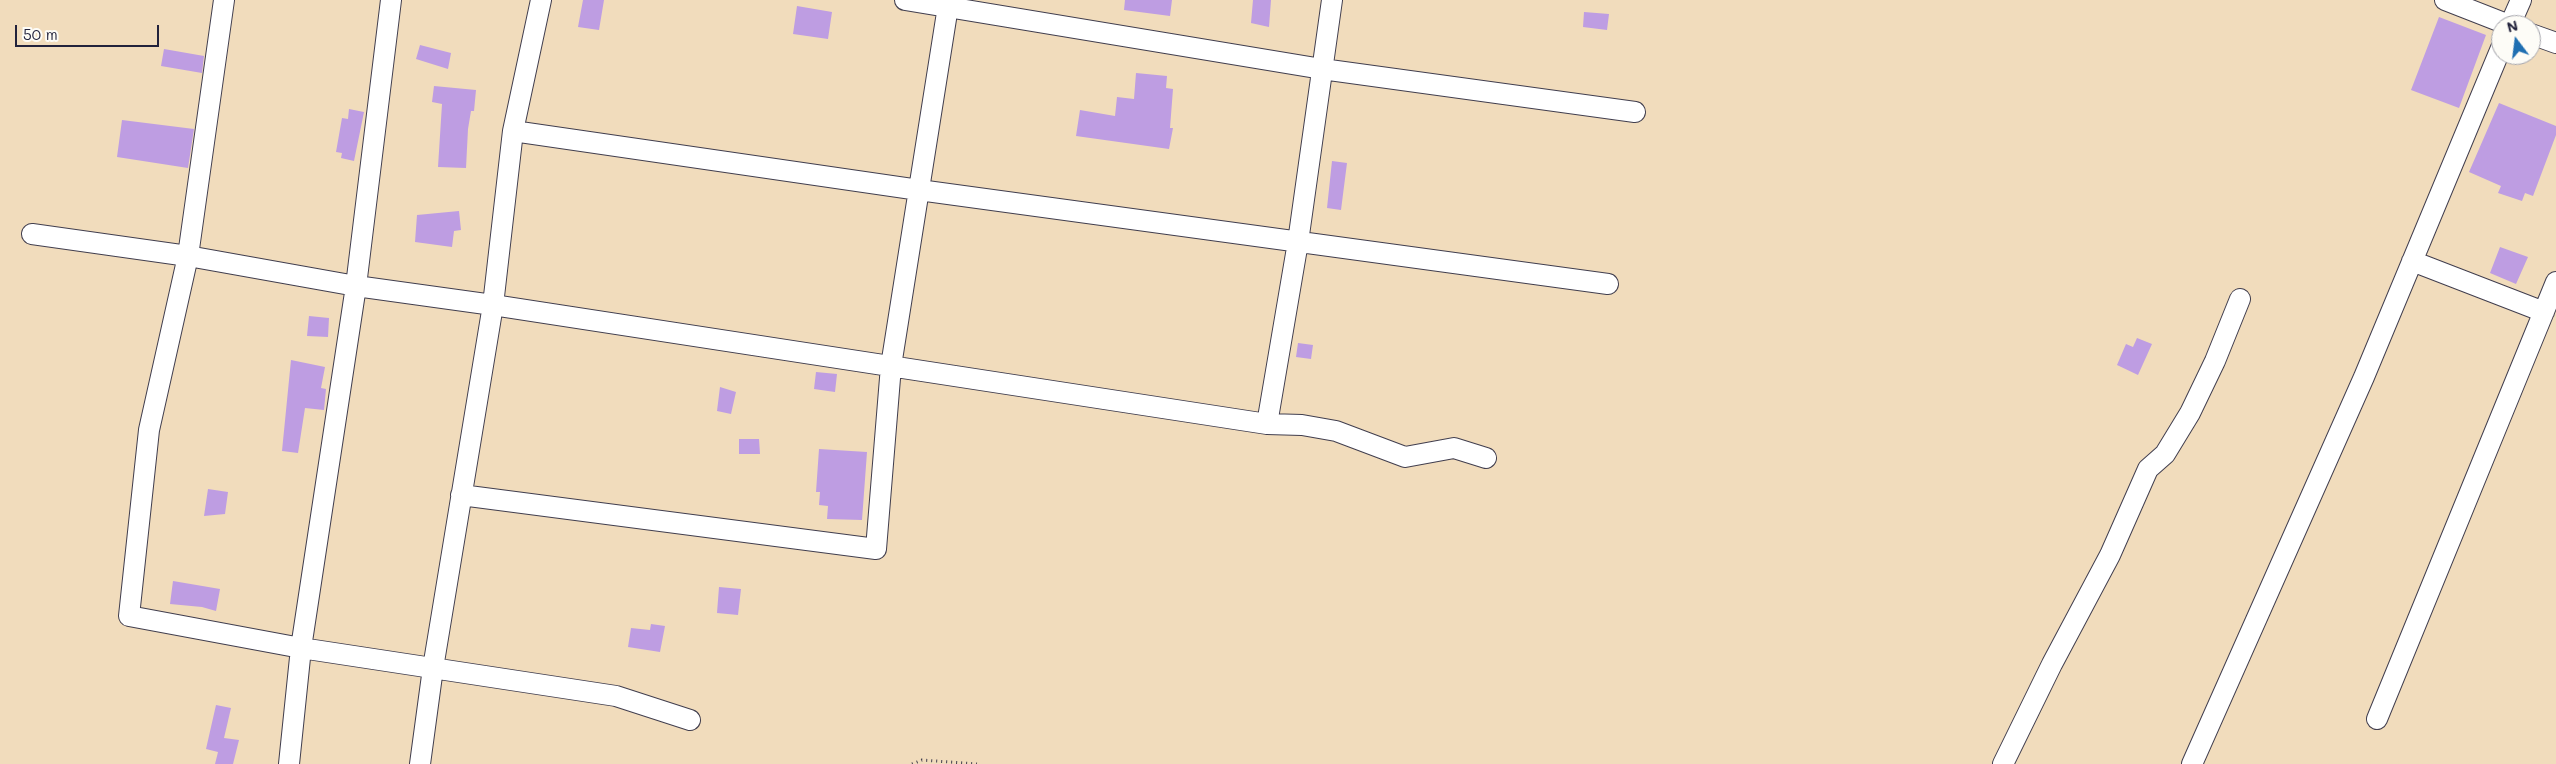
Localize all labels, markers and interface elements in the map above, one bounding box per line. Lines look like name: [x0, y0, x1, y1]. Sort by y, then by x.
scale bar: [18, 15, 161, 47]
north arrow: [2491, 15, 2541, 65]
text: N: [2505, 15, 2520, 37]
text: 50 m: [23, 24, 58, 44]

